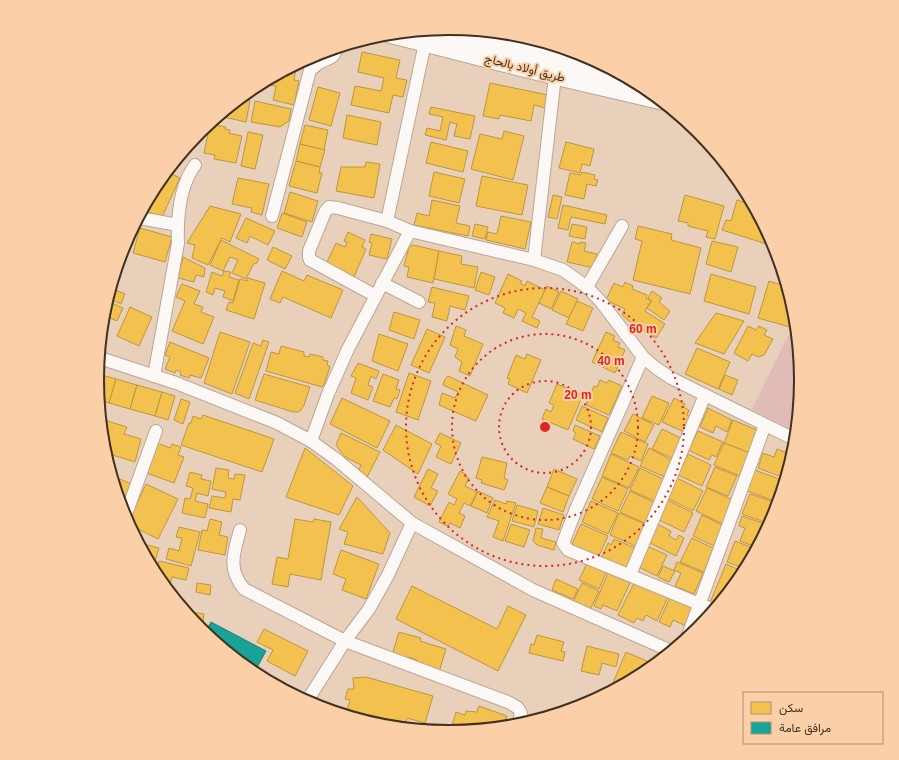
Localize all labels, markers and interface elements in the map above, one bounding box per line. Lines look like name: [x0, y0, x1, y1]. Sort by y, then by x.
street label: طريق أولاد بالحاج: [483, 51, 567, 87]
text: 60 m: [629, 322, 657, 336]
text: 40 m: [597, 354, 625, 368]
text: 20 m: [564, 388, 592, 402]
centre of rings: [538, 420, 552, 434]
legend: [743, 692, 883, 744]
text: سكن: [779, 701, 803, 716]
text: مرافق عامة: [779, 721, 831, 736]

